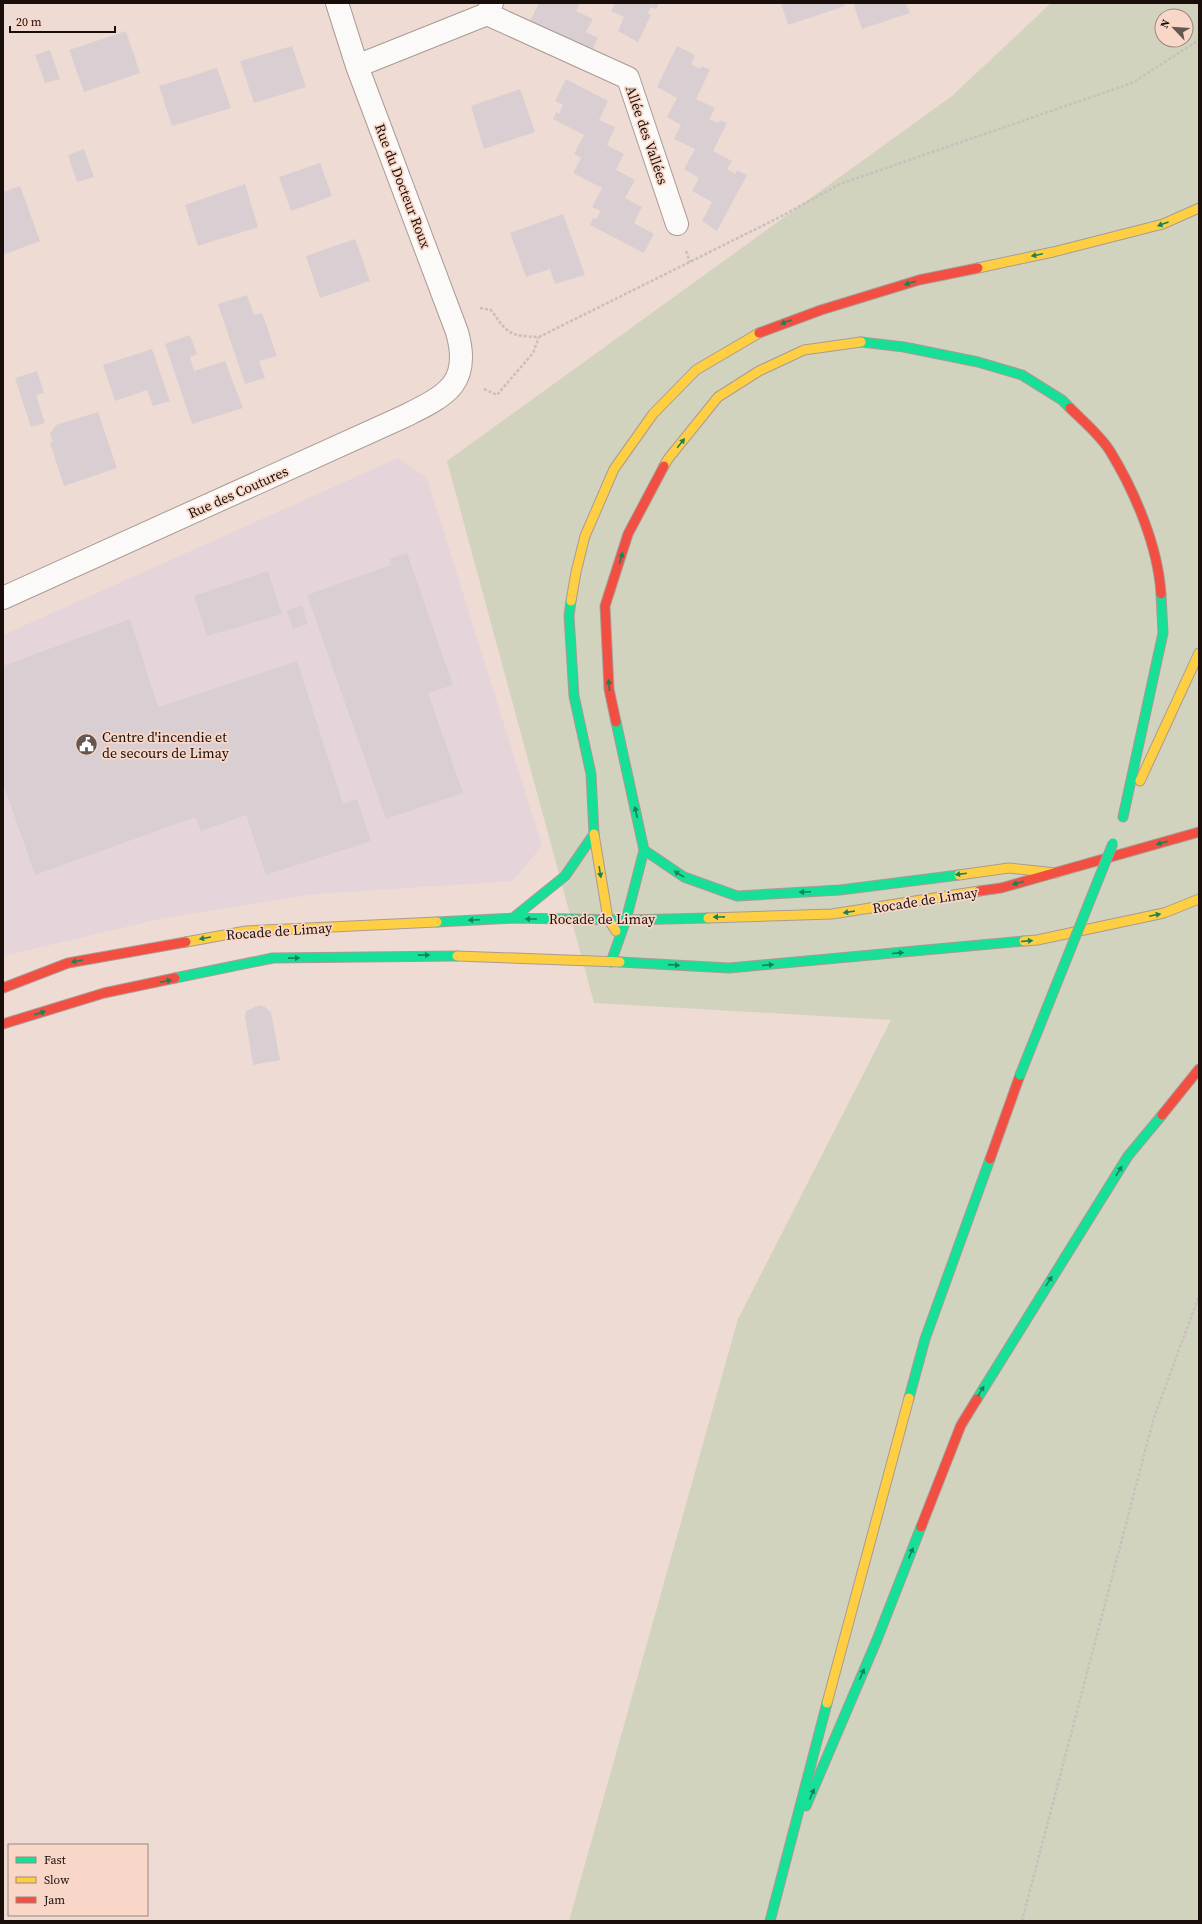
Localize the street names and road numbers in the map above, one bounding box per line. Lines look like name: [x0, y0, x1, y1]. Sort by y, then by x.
street label: Allée des Vallées: [621, 83, 673, 187]
street label: Rue du Docteur Roux: [370, 121, 436, 252]
street label: Rue des Coutures: [185, 461, 291, 523]
street label: Rocade de Limay: [871, 882, 980, 918]
street label: Rocade de Limay: [549, 909, 656, 929]
street label: Rocade de Limay: [225, 917, 334, 945]

